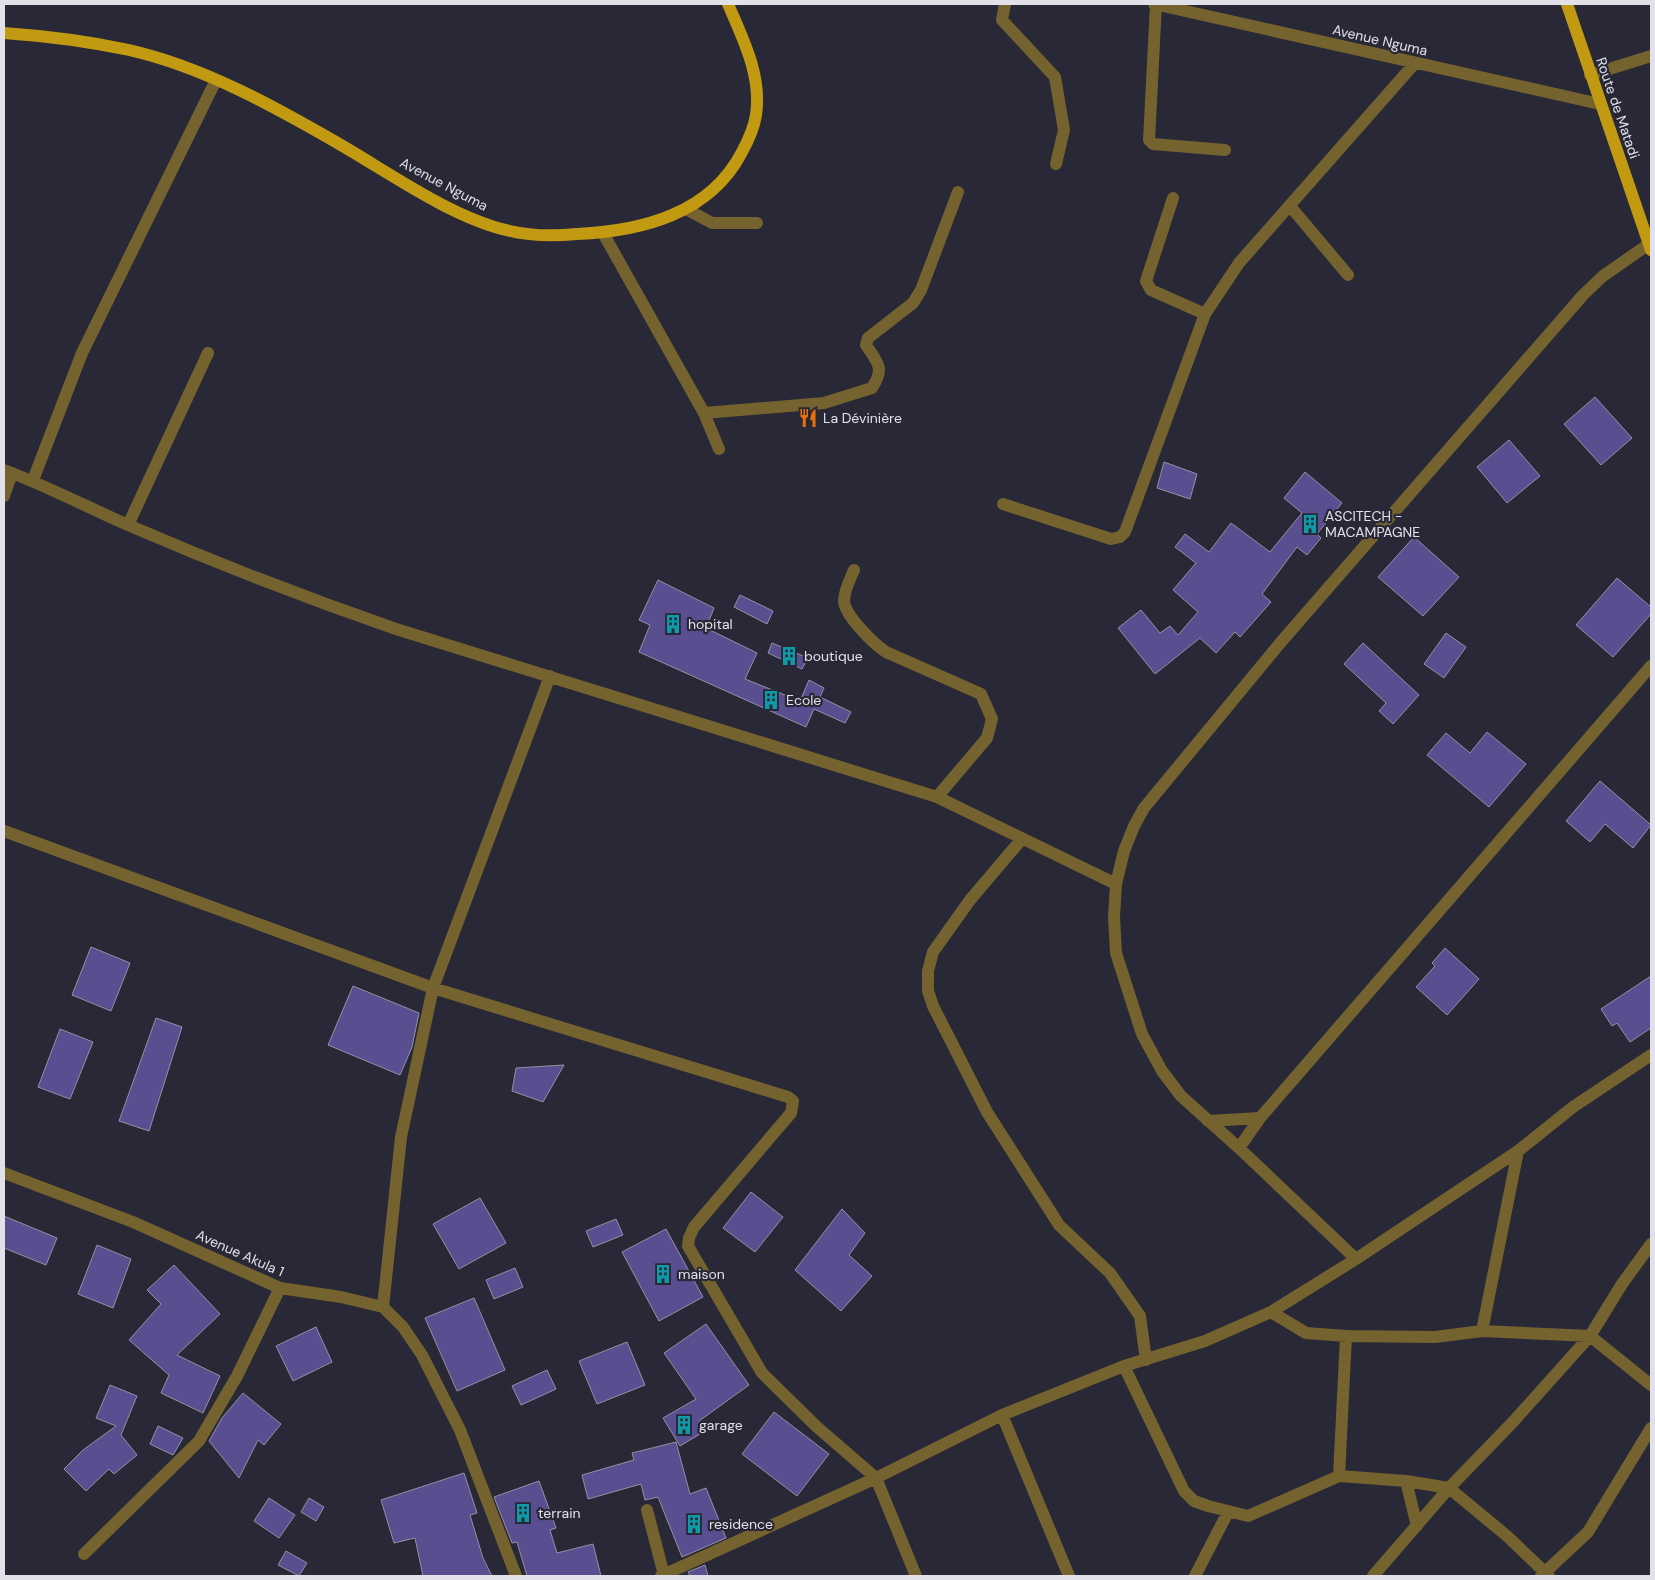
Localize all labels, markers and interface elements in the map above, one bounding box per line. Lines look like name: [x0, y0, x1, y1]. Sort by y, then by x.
street label: Avenue Nguma: [1331, 20, 1429, 60]
street label: Route de Matadi: [1592, 55, 1644, 161]
street label: Avenue Nguma: [397, 153, 491, 215]
restaurant icon: La Dévinière: [797, 407, 819, 429]
place label: La Dévinière: [823, 409, 902, 427]
place label: ASCITECH - MACAMPAGNE: [1325, 507, 1420, 541]
building icon: ASCITECH - MACAMPAGNE: [1299, 513, 1321, 535]
building icon: hopital: [662, 613, 684, 635]
place label: hopital: [688, 615, 733, 633]
building icon: boutique: [778, 645, 800, 667]
place label: boutique: [804, 647, 863, 665]
building icon: Ecole: [760, 689, 782, 711]
place label: Ecole: [786, 691, 821, 709]
street label: Avenue Akula 1: [193, 1226, 287, 1280]
building icon: maison: [652, 1263, 674, 1285]
place label: maison: [678, 1265, 725, 1283]
building icon: garage: [673, 1414, 695, 1436]
place label: garage: [699, 1416, 743, 1434]
building icon: terrain: [512, 1502, 534, 1524]
place label: terrain: [538, 1504, 581, 1522]
building icon: residence: [683, 1513, 705, 1535]
place label: residence: [709, 1515, 773, 1533]

